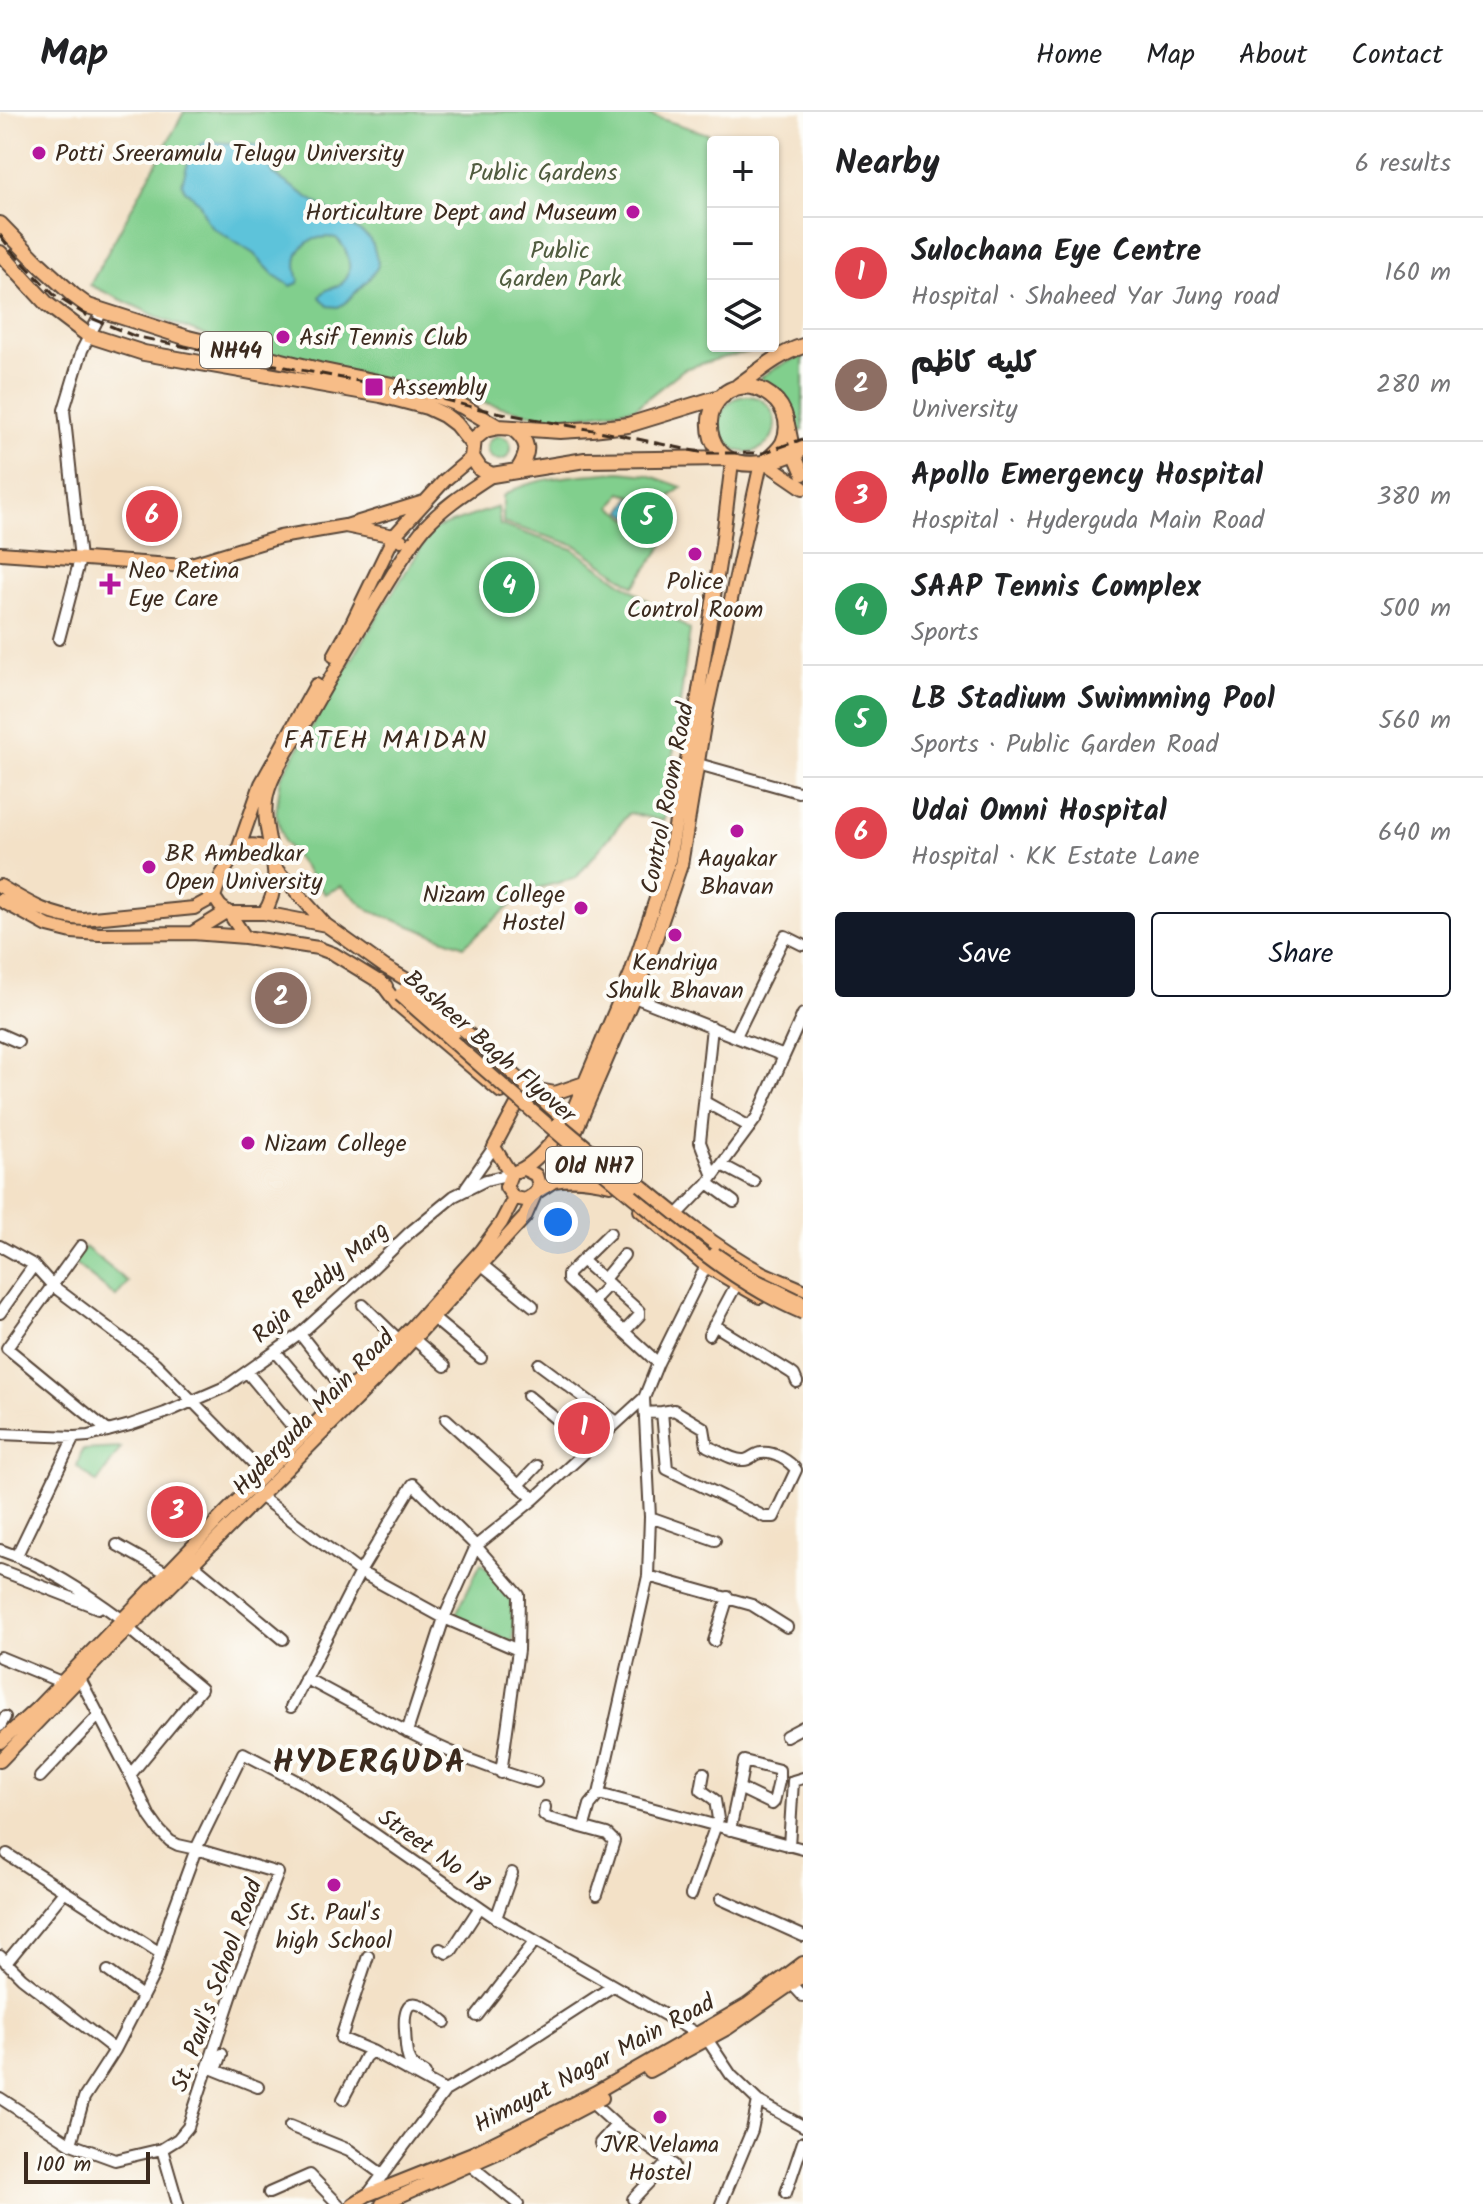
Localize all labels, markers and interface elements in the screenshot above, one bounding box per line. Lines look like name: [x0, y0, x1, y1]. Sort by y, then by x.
text: Map: [40, 25, 109, 85]
text: Home: [1036, 33, 1102, 78]
text: Map: [1146, 33, 1195, 78]
text: About: [1239, 33, 1307, 78]
text: Contact: [1351, 33, 1443, 78]
place label: Potti Sreeramulu Telugu University: [55, 135, 405, 174]
map controls: [707, 136, 779, 352]
button: +: [707, 136, 779, 208]
text: Nearby: [835, 137, 940, 191]
text: 6 results: [1355, 143, 1451, 185]
marker: Potti Sreeramulu Telugu University: [30, 144, 48, 162]
park label: Public Gardens: [469, 154, 617, 193]
place label: Horticulture Dept and Museum: [305, 194, 617, 233]
marker: Horticulture Dept and Museum: [624, 203, 642, 221]
button: −: [707, 208, 779, 280]
text: Sulochana Eye Centre: [911, 228, 1201, 276]
park label: Public Garden Park: [499, 232, 622, 299]
text: 1: [857, 252, 865, 294]
text: 160 m: [1384, 252, 1451, 294]
text: Hospital · Shaheed Yar Jung road: [911, 276, 1279, 318]
button: layers: [707, 280, 779, 352]
place label: Asif Tennis Club: [299, 319, 468, 358]
marker: Asif Tennis Club: [274, 328, 292, 346]
road number: NH44: [200, 332, 272, 368]
text: كليه كاظم: [911, 340, 1037, 388]
text: 2: [853, 364, 869, 406]
text: 280 m: [1376, 364, 1451, 406]
place label: Assembly: [392, 369, 487, 408]
marker: Assembly: [363, 376, 385, 398]
text: University: [911, 389, 1017, 431]
text: Apollo Emergency Hospital: [911, 452, 1263, 500]
text: 3: [854, 476, 868, 518]
text: 380 m: [1376, 476, 1451, 518]
pin: 6: [126, 486, 178, 546]
pin: 5: [621, 488, 673, 548]
text: Hospital · Hyderguda Main Road: [911, 500, 1264, 542]
marker: Police Control Room: [686, 545, 704, 563]
place label: Neo Retina Eye Care: [128, 552, 239, 619]
pin: 4: [483, 557, 535, 617]
place label: Police Control Room: [627, 563, 763, 630]
text: SAAP Tennis Complex: [911, 564, 1201, 612]
marker: Neo Retina Eye Care: [99, 573, 121, 595]
text: 4: [854, 588, 868, 630]
text: 500 m: [1380, 588, 1451, 630]
text: Sports: [911, 612, 979, 654]
text: LB Stadium Swimming Pool: [911, 676, 1275, 724]
street label: Control Room Road: [631, 698, 706, 897]
text: 5: [854, 700, 868, 742]
text: 560 m: [1378, 700, 1451, 742]
district label: FATEH MAIDAN: [284, 720, 488, 762]
text: Sports · Public Garden Road: [911, 724, 1218, 766]
text: Udai Omni Hospital: [911, 788, 1167, 836]
text: 6: [854, 812, 868, 854]
text: 640 m: [1378, 812, 1451, 854]
marker: Aayakar Bhavan: [728, 822, 746, 840]
place label: BR Ambedkar Open University: [165, 835, 323, 902]
text: Hospital · KK Estate Lane: [911, 836, 1199, 878]
place label: Aayakar Bhavan: [698, 840, 778, 907]
marker: BR Ambedkar Open University: [140, 858, 158, 876]
place label: Nizam College Hostel: [422, 876, 565, 943]
marker: Nizam College Hostel: [572, 899, 590, 917]
button: Save: [835, 912, 1135, 997]
button: Share: [1151, 912, 1451, 997]
marker: Kendriya Shulk Bhavan: [666, 926, 684, 944]
place label: Kendriya Shulk Bhavan: [606, 944, 744, 1011]
street label: Basheer Bagh Flyover: [394, 961, 586, 1135]
pin: 2: [255, 968, 307, 1028]
place label: Nizam College: [264, 1125, 407, 1164]
marker: Nizam College: [239, 1134, 257, 1152]
road number: Old NH7: [546, 1147, 642, 1183]
your location: [538, 1202, 578, 1242]
street label: Raja Reddy Marg: [243, 1212, 398, 1354]
street label: Hyderguda Main Road: [224, 1320, 405, 1506]
pin: 1: [558, 1398, 610, 1458]
pin: 3: [151, 1482, 203, 1542]
district label: HYDERGUDA: [273, 1738, 467, 1789]
street label: Street No 18: [369, 1799, 498, 1906]
street label: St. Paul's School Road: [161, 1873, 274, 2097]
marker: St. Paul's high School: [325, 1876, 343, 1894]
place label: St. Paul's high School: [276, 1894, 392, 1961]
street label: Himayat Nagar Main Road: [467, 1984, 723, 2144]
marker: JVR Velama Hostel: [651, 2108, 669, 2126]
place label: JVR Velama Hostel: [601, 2126, 719, 2193]
scale bar: [24, 2148, 150, 2184]
text: 100 m: [36, 2148, 91, 2183]

